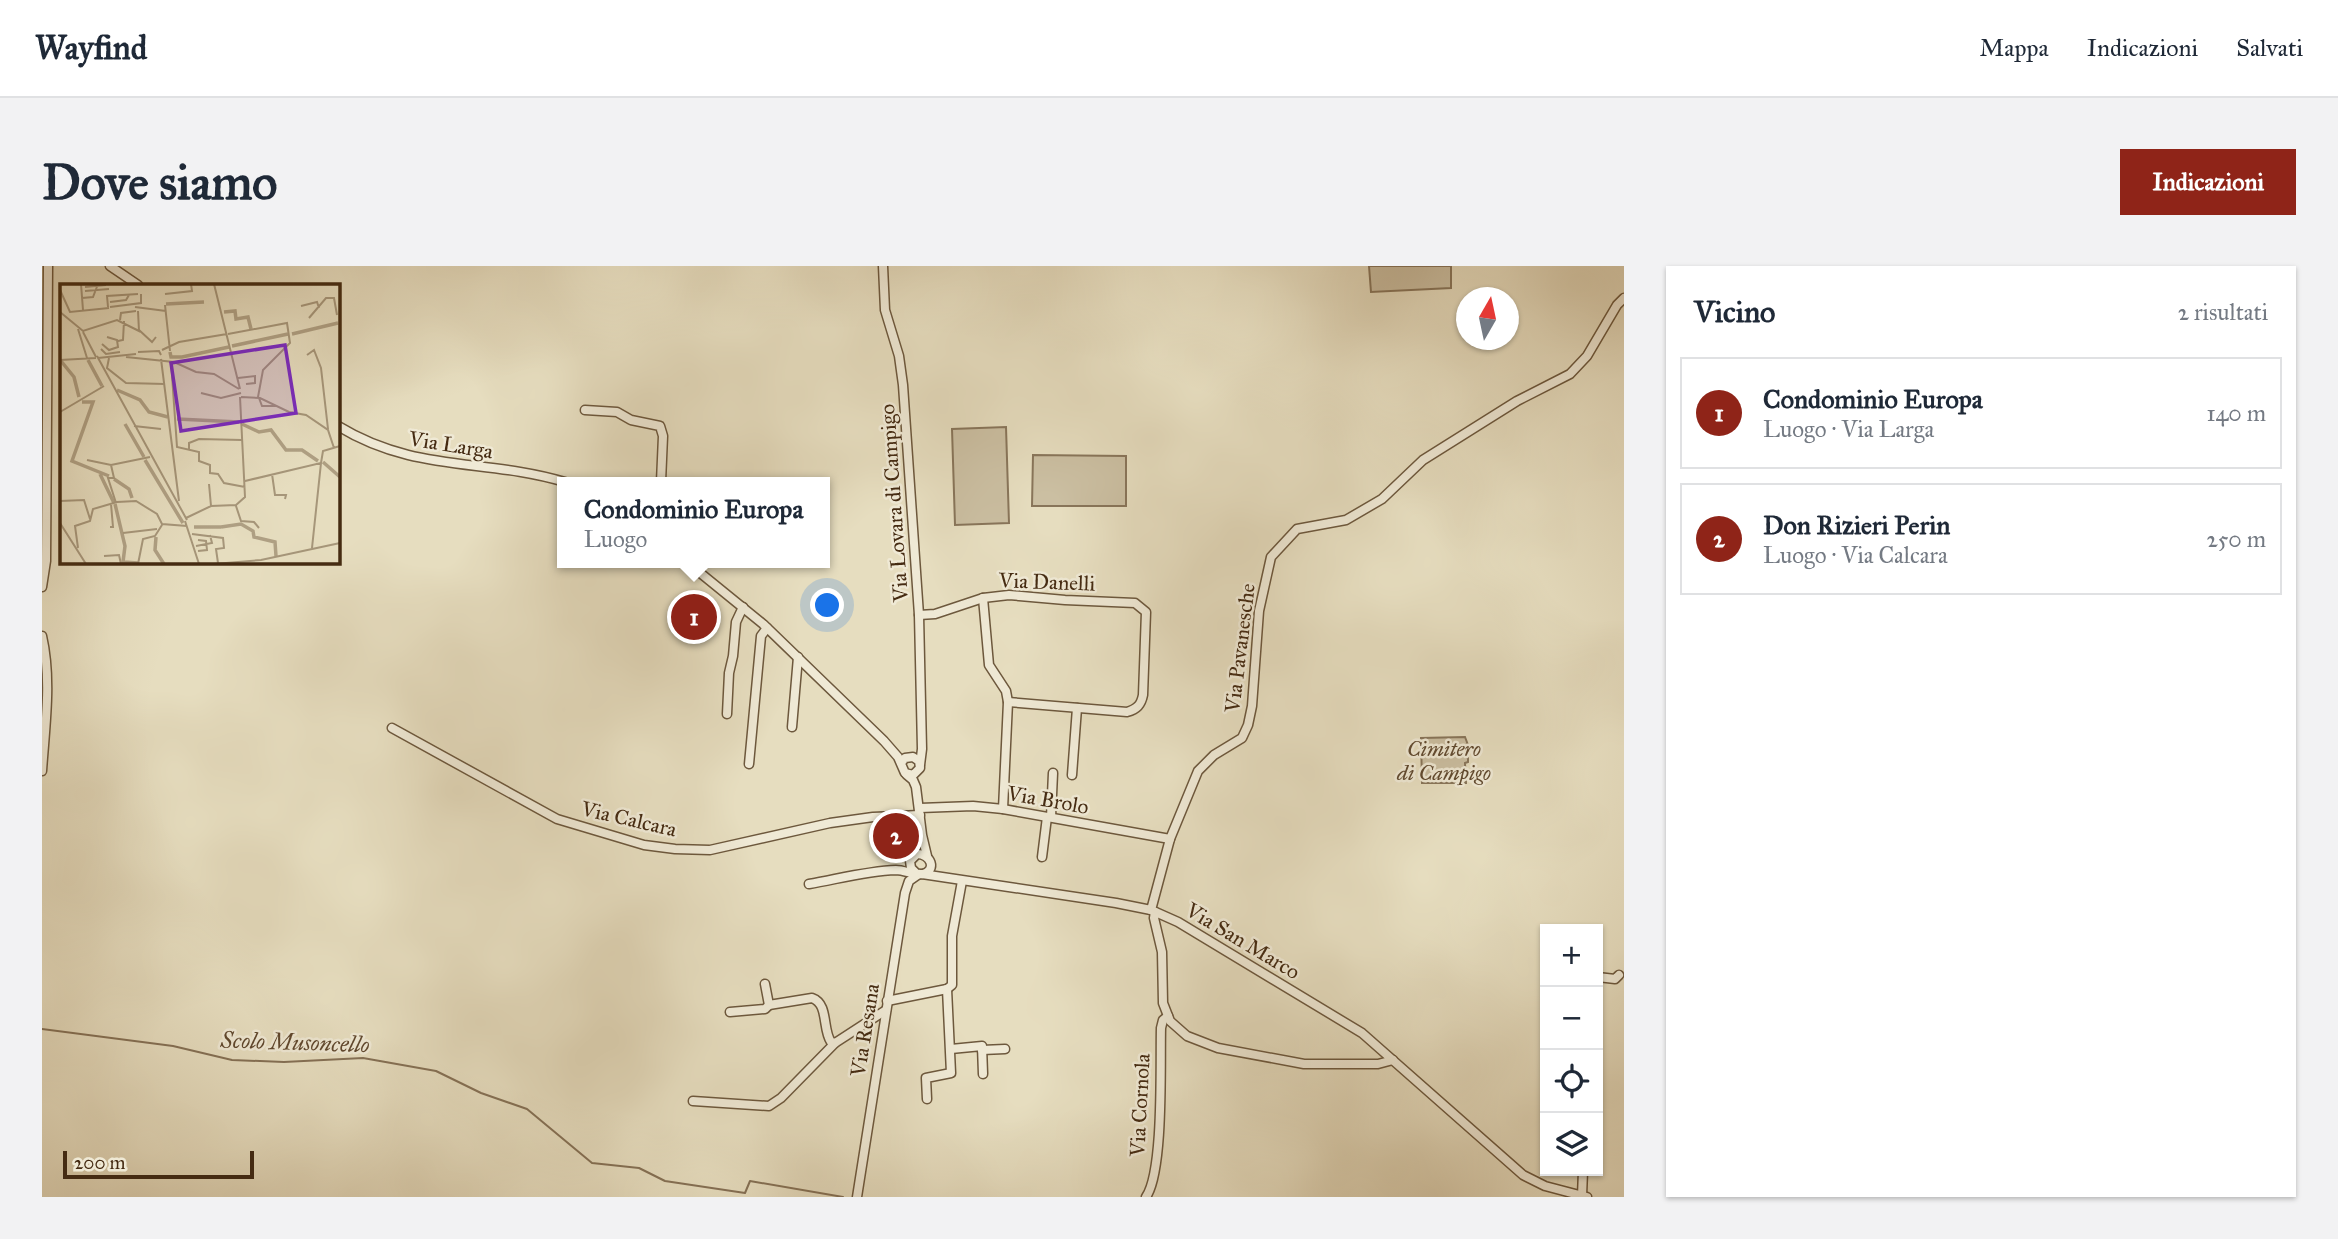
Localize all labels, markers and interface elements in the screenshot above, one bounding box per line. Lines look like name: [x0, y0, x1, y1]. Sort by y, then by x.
text: Wayfind: [35, 28, 147, 68]
text: Mappa: [1980, 33, 2049, 63]
text: Indicazioni: [2087, 33, 2198, 63]
text: Salvati: [2236, 33, 2303, 63]
button: Indicazioni: [2120, 149, 2296, 215]
text: Dove siamo: [42, 153, 277, 212]
inset map: [60, 284, 340, 564]
north arrow: [1456, 287, 1519, 350]
text: Vicino: [1694, 294, 1775, 330]
text: 2 risultati: [2178, 298, 2268, 326]
text: Condominio Europa: [1763, 383, 1983, 415]
text: 1: [1714, 399, 1724, 427]
text: 140 m: [2206, 399, 2266, 427]
street label: Via Lovara di Campigo: [874, 403, 914, 604]
text: Luogo · Via Larga: [1763, 415, 1934, 443]
street label: Via Larga: [406, 425, 495, 464]
popup: [557, 477, 830, 568]
text: Condominio Europa: [584, 493, 803, 525]
text: Don Rizieri Perin: [1763, 509, 1950, 541]
text: Luogo: [584, 525, 647, 553]
text: 2: [1713, 525, 1725, 553]
text: 250 m: [2206, 525, 2266, 553]
text: Luogo · Via Calcara: [1763, 541, 1948, 569]
street label: Via Danelli: [997, 567, 1096, 597]
street label: Via Pavanesche: [1219, 582, 1261, 715]
your location: [810, 588, 844, 622]
pin: 1: [671, 591, 717, 643]
park label: Cimitero di Campigo: [1396, 736, 1491, 786]
street label: Via Brolo: [1004, 780, 1091, 820]
street label: Via Calcara: [578, 795, 679, 843]
pin: 2: [873, 810, 919, 862]
street label: Via San Marco: [1180, 896, 1305, 985]
map controls: [1540, 924, 1603, 1176]
button: +: [1540, 924, 1603, 987]
street label: Via Resana: [845, 981, 885, 1079]
button: −: [1540, 987, 1603, 1050]
water label: Scolo Musoncello: [219, 1025, 370, 1059]
button: locate: [1540, 1050, 1603, 1113]
street label: Via Cornola: [1124, 1053, 1156, 1158]
button: layers: [1540, 1113, 1603, 1176]
scale bar: [63, 1148, 254, 1180]
text: 200 m: [74, 1151, 126, 1174]

